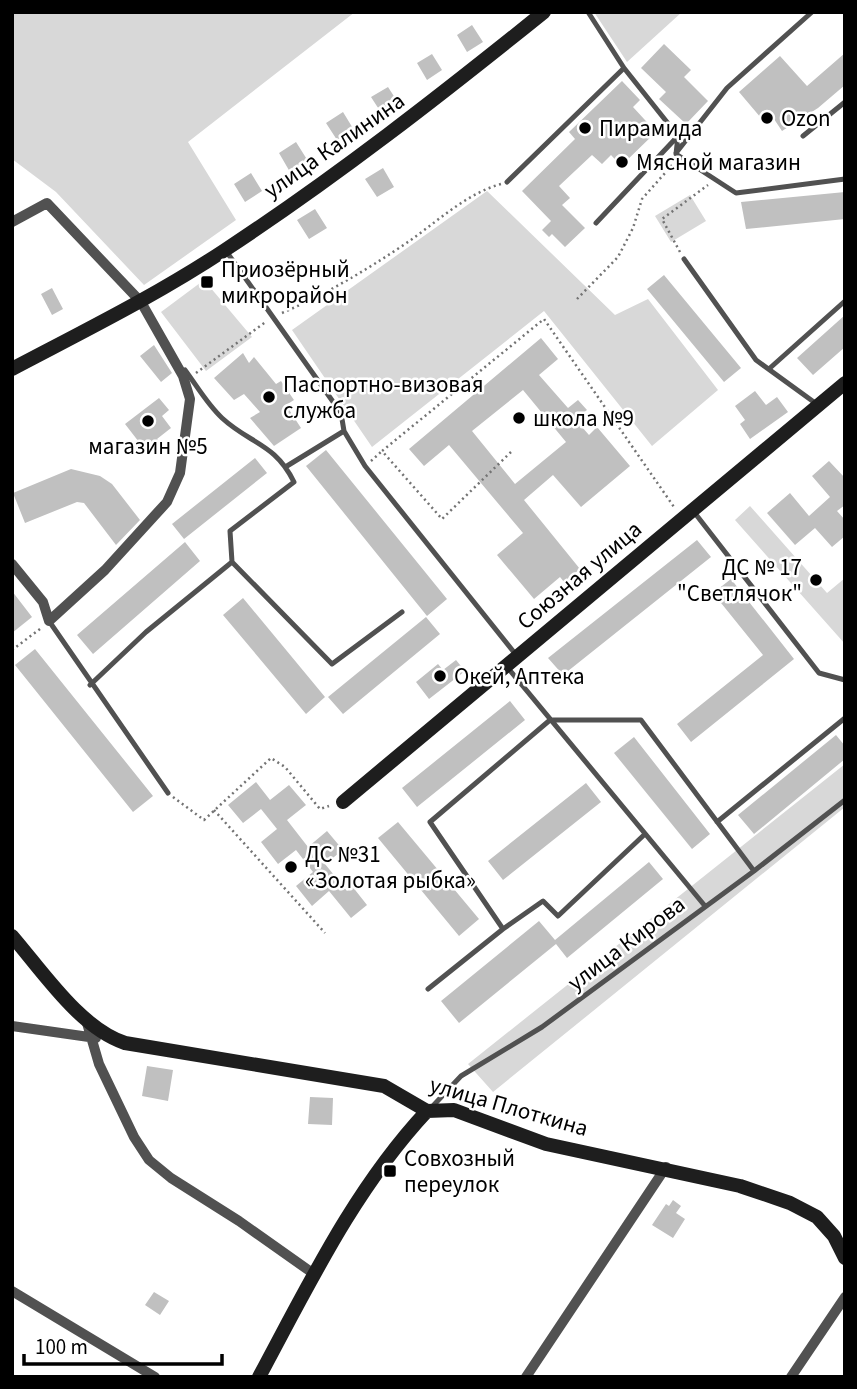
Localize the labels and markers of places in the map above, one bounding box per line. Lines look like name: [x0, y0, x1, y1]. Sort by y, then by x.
place label: Ozon: [781, 102, 831, 135]
marker: Ozon: [759, 110, 775, 126]
place label: Пирамида: [599, 112, 702, 145]
marker: Пирамида: [577, 120, 593, 136]
place label: Мясной магазин: [636, 146, 801, 179]
marker: Мясной магазин: [614, 154, 630, 170]
place label: Приозёрный микрорайон: [221, 253, 350, 312]
marker: Приозёрный микрорайон: [199, 274, 215, 290]
place label: Паспортно-визовая служба: [283, 368, 484, 427]
marker: Паспортно-визовая служба: [261, 389, 277, 405]
place label: школа №9: [533, 402, 634, 435]
marker: школа №9: [511, 410, 527, 426]
marker: магазин №5: [140, 413, 156, 429]
place label: магазин №5: [88, 430, 208, 463]
place label: ДС № 17 "Светлячок": [677, 551, 802, 610]
marker: ДС № 17 "Светлячок": [808, 572, 824, 588]
place label: Окей, Аптека: [454, 660, 585, 693]
marker: Окей, Аптека: [432, 668, 448, 684]
place label: ДС №31 «Золотая рыбка»: [305, 838, 476, 897]
marker: ДС №31 «Золотая рыбка»: [283, 859, 299, 875]
place label: Совхозный переулок: [404, 1142, 515, 1201]
marker: Совхозный переулок: [382, 1163, 398, 1179]

